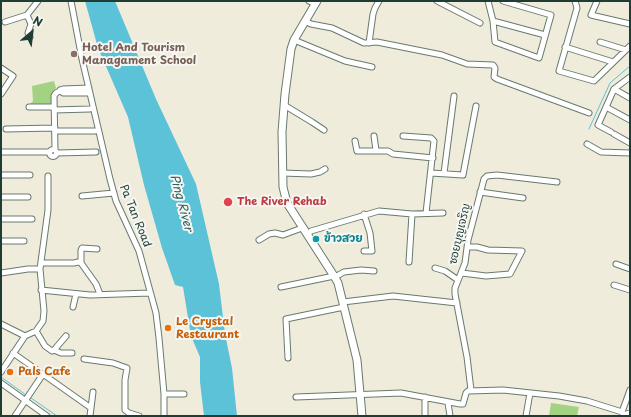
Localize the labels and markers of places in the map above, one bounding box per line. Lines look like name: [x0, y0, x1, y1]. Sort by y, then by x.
place label: Hotel And Tourism Managament School: [82, 41, 196, 67]
marker: Hotel And Tourism Managament School: [69, 49, 79, 59]
place label: The River Rehab: [237, 195, 327, 209]
marker: The River Rehab: [222, 196, 234, 208]
place label: ข้าวสวย: [324, 232, 363, 246]
marker: ข้าวสวย: [311, 234, 321, 244]
place label: Le Crystal Restaurant: [176, 315, 239, 341]
marker: Le Crystal Restaurant: [163, 323, 173, 333]
place label: Pals Cafe: [18, 365, 71, 379]
marker: Pals Cafe: [5, 367, 15, 377]

